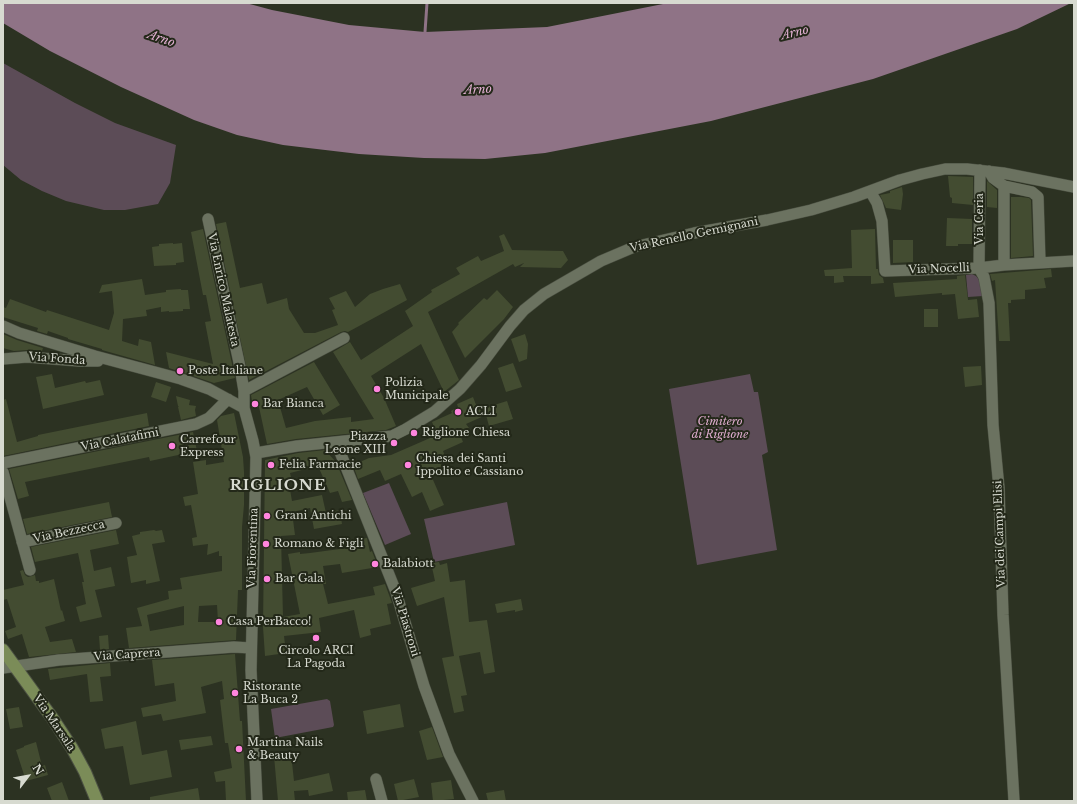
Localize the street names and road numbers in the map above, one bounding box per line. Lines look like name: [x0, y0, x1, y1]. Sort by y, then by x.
street label: Via Ceria: [973, 193, 987, 245]
street label: Via Renello Gemignani: [629, 215, 759, 255]
street label: Via Enrico Malatesta: [205, 232, 241, 348]
street label: Via Nocelli: [908, 261, 970, 277]
street label: Via Fonda: [28, 350, 86, 368]
street label: Via Calatafimi: [80, 426, 160, 454]
street label: Via dei Campi Elisi: [992, 480, 1008, 588]
street label: Via Fiorentina: [245, 508, 261, 588]
street label: Via Bezzecca: [32, 518, 106, 546]
street label: Via Piastroni: [388, 586, 422, 658]
street label: Via Caprera: [93, 646, 161, 664]
street label: Via Marsala: [30, 692, 78, 754]

